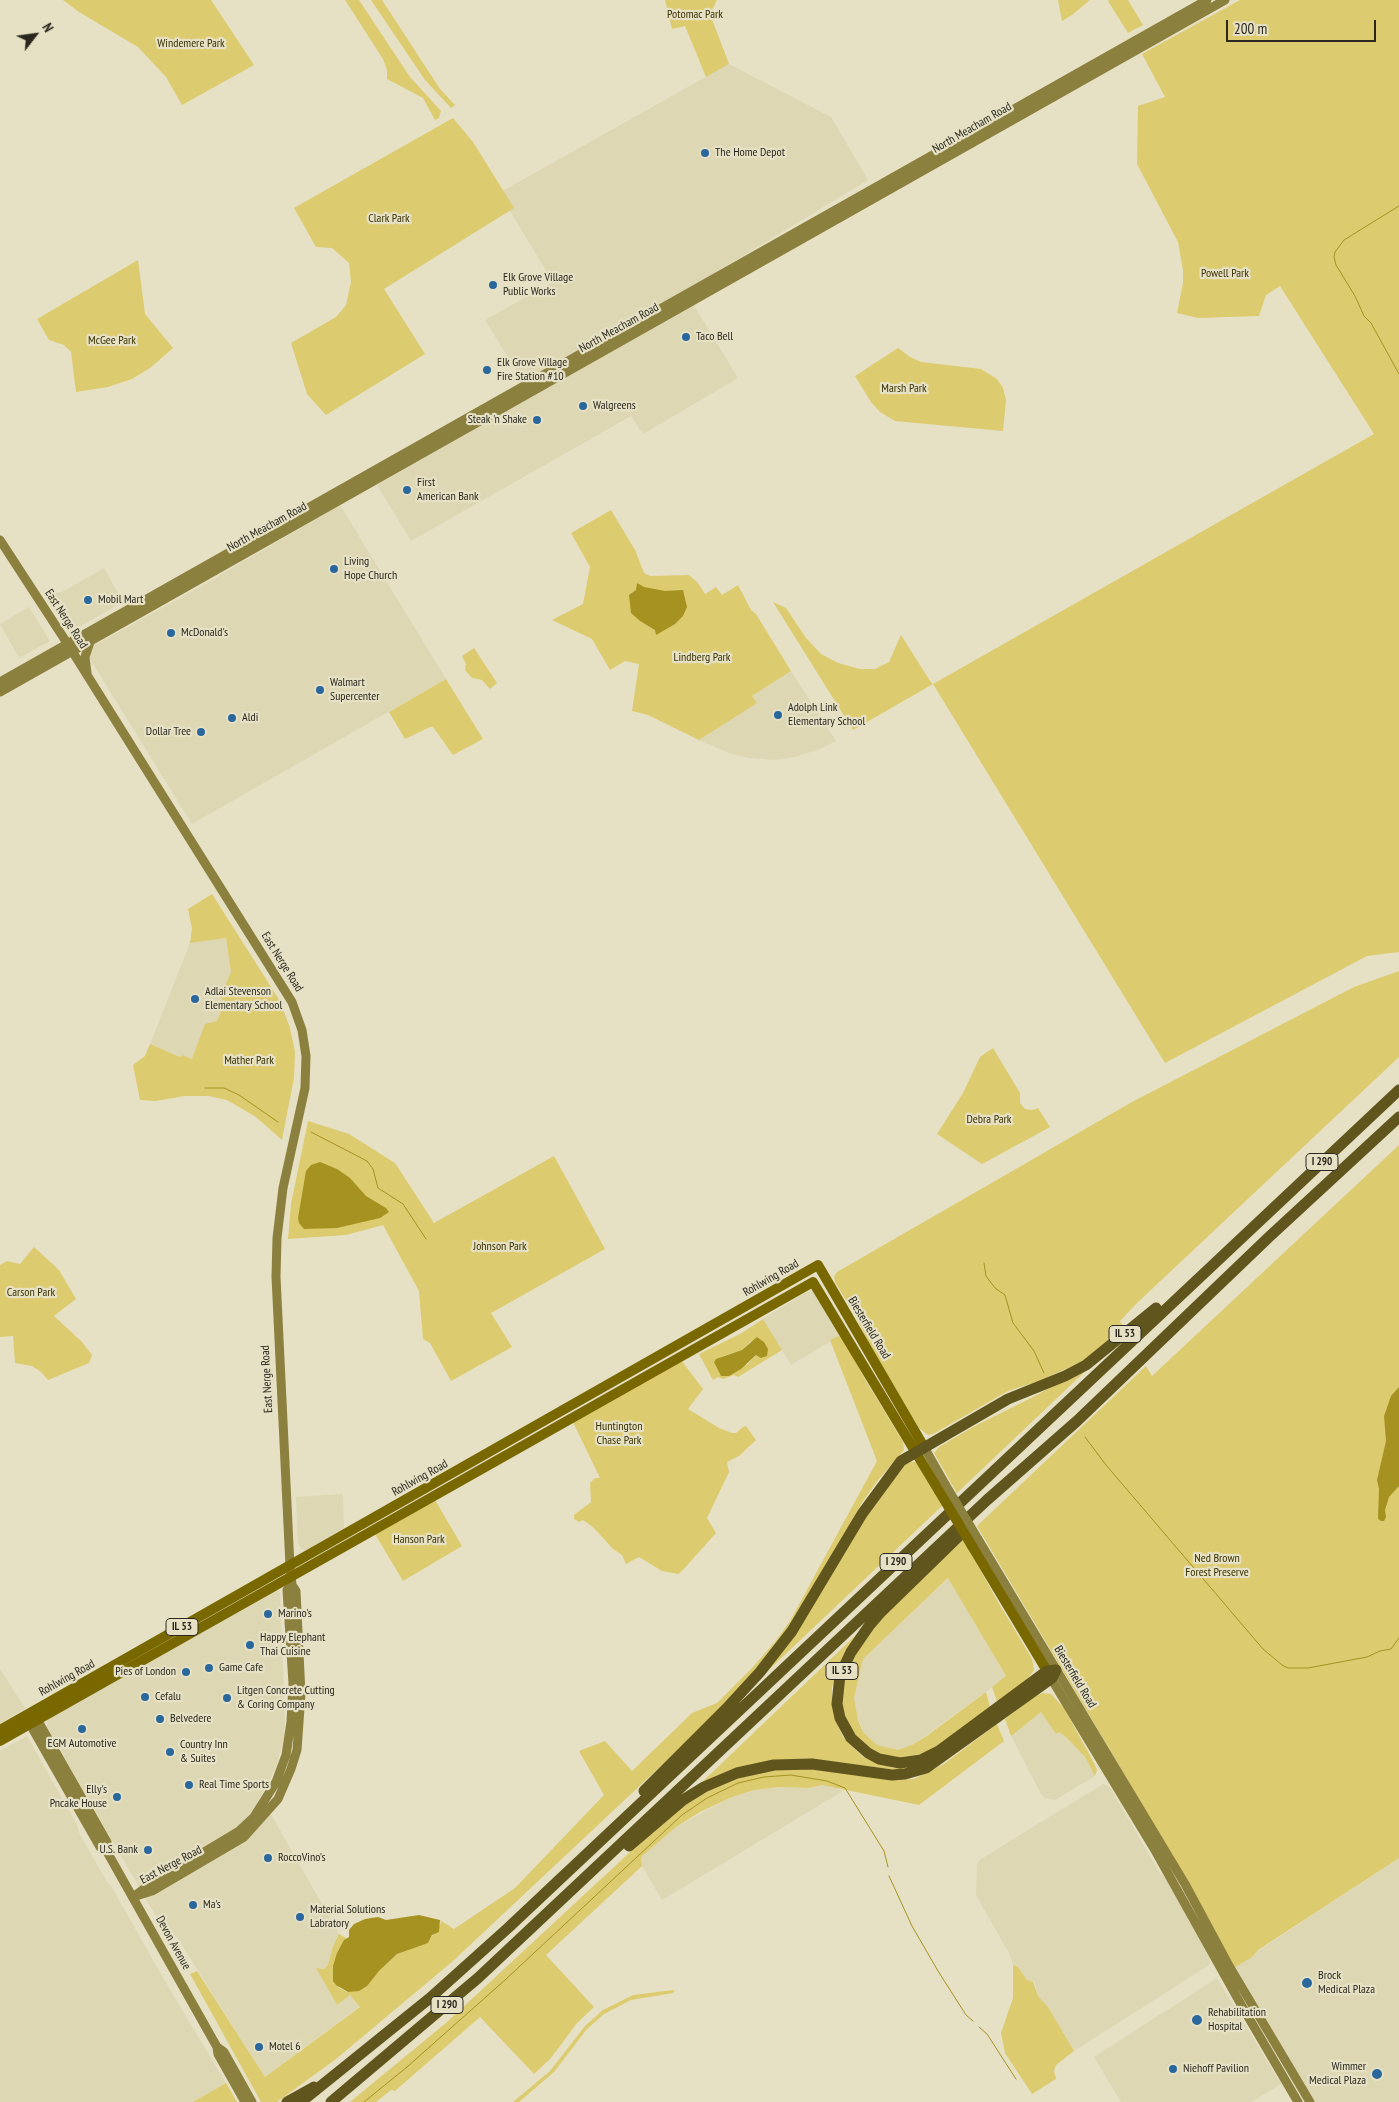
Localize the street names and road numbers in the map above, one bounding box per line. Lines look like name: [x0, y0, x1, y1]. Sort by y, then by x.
street label: North Meacham Road: [930, 100, 1014, 156]
street label: North Meacham Road: [577, 300, 661, 356]
street label: North Meacham Road: [225, 499, 309, 555]
street label: East Nerge Road: [42, 587, 90, 651]
street label: East Nerge Road: [258, 929, 306, 995]
road number: I 290: [1306, 1154, 1338, 1170]
street label: Rohlwing Road: [741, 1256, 801, 1300]
street label: Biesterfield Road: [845, 1294, 893, 1362]
road number: IL 53: [1109, 1326, 1141, 1342]
street label: East Nerge Road: [258, 1345, 276, 1413]
street label: Rohlwing Road: [390, 1457, 450, 1499]
road number: I 290: [880, 1554, 912, 1570]
road number: IL 53: [166, 1618, 198, 1635]
street label: Biesterfield Road: [1051, 1643, 1099, 1711]
street label: Rohlwing Road: [37, 1657, 97, 1699]
road number: IL 53: [826, 1662, 858, 1680]
street label: East Nerge Road: [138, 1843, 204, 1887]
street label: Devon Avenue: [152, 1914, 194, 1972]
road number: I 290: [431, 1996, 463, 2014]

